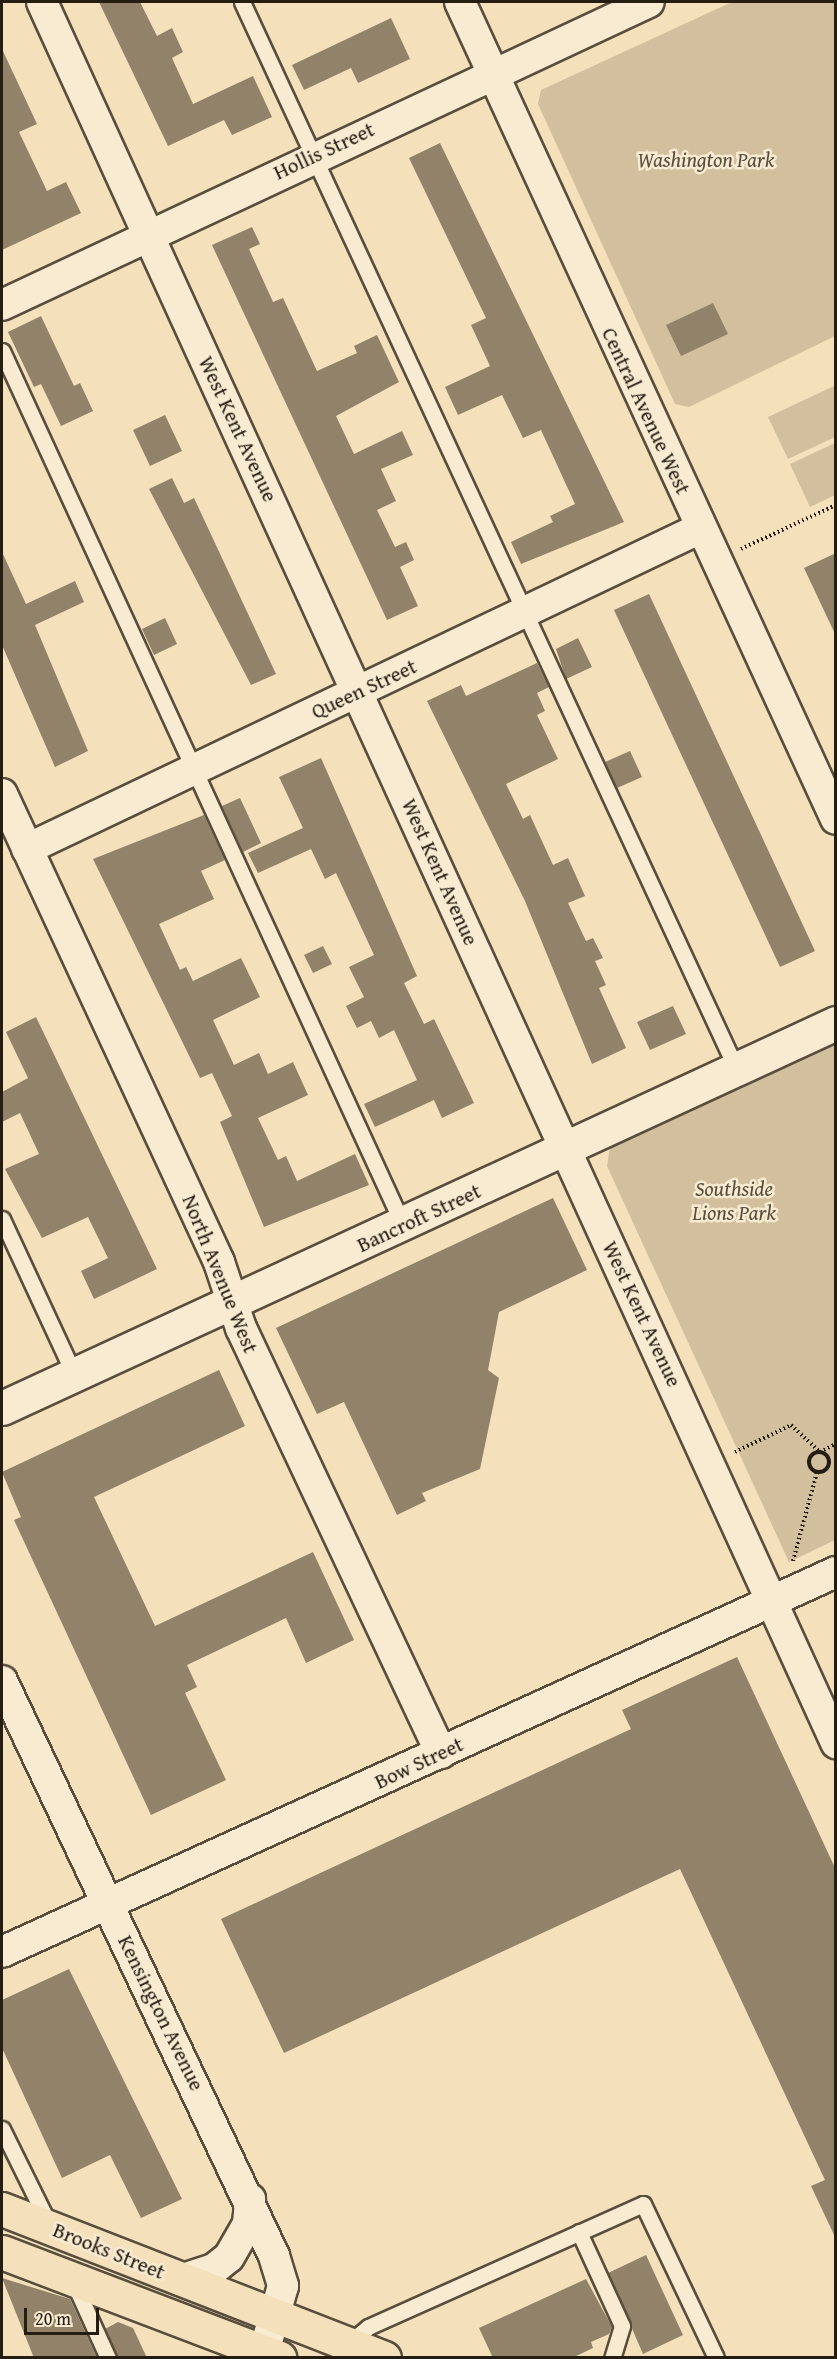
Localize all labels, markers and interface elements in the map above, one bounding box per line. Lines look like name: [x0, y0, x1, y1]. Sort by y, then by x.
street label: Hollis Street: [270, 117, 378, 185]
park label: Washington Park: [638, 147, 774, 173]
street label: Central Avenue West: [596, 324, 696, 498]
street label: West Kent Avenue: [193, 352, 283, 506]
street label: Queen Street: [307, 654, 421, 724]
street label: West Kent Avenue: [396, 795, 484, 949]
park label: Southside Lions Park: [692, 1176, 776, 1226]
street label: Bancroft Street: [353, 1178, 485, 1258]
street label: North Avenue West: [177, 1191, 263, 1357]
street label: West Kent Avenue: [597, 1237, 687, 1391]
street label: Bow Street: [371, 1732, 467, 1794]
street label: Kensington Avenue: [112, 1931, 210, 2095]
street label: Brooks Street: [49, 2217, 169, 2285]
scale bar: [27, 2296, 102, 2334]
text: 20 m: [35, 2305, 71, 2332]

